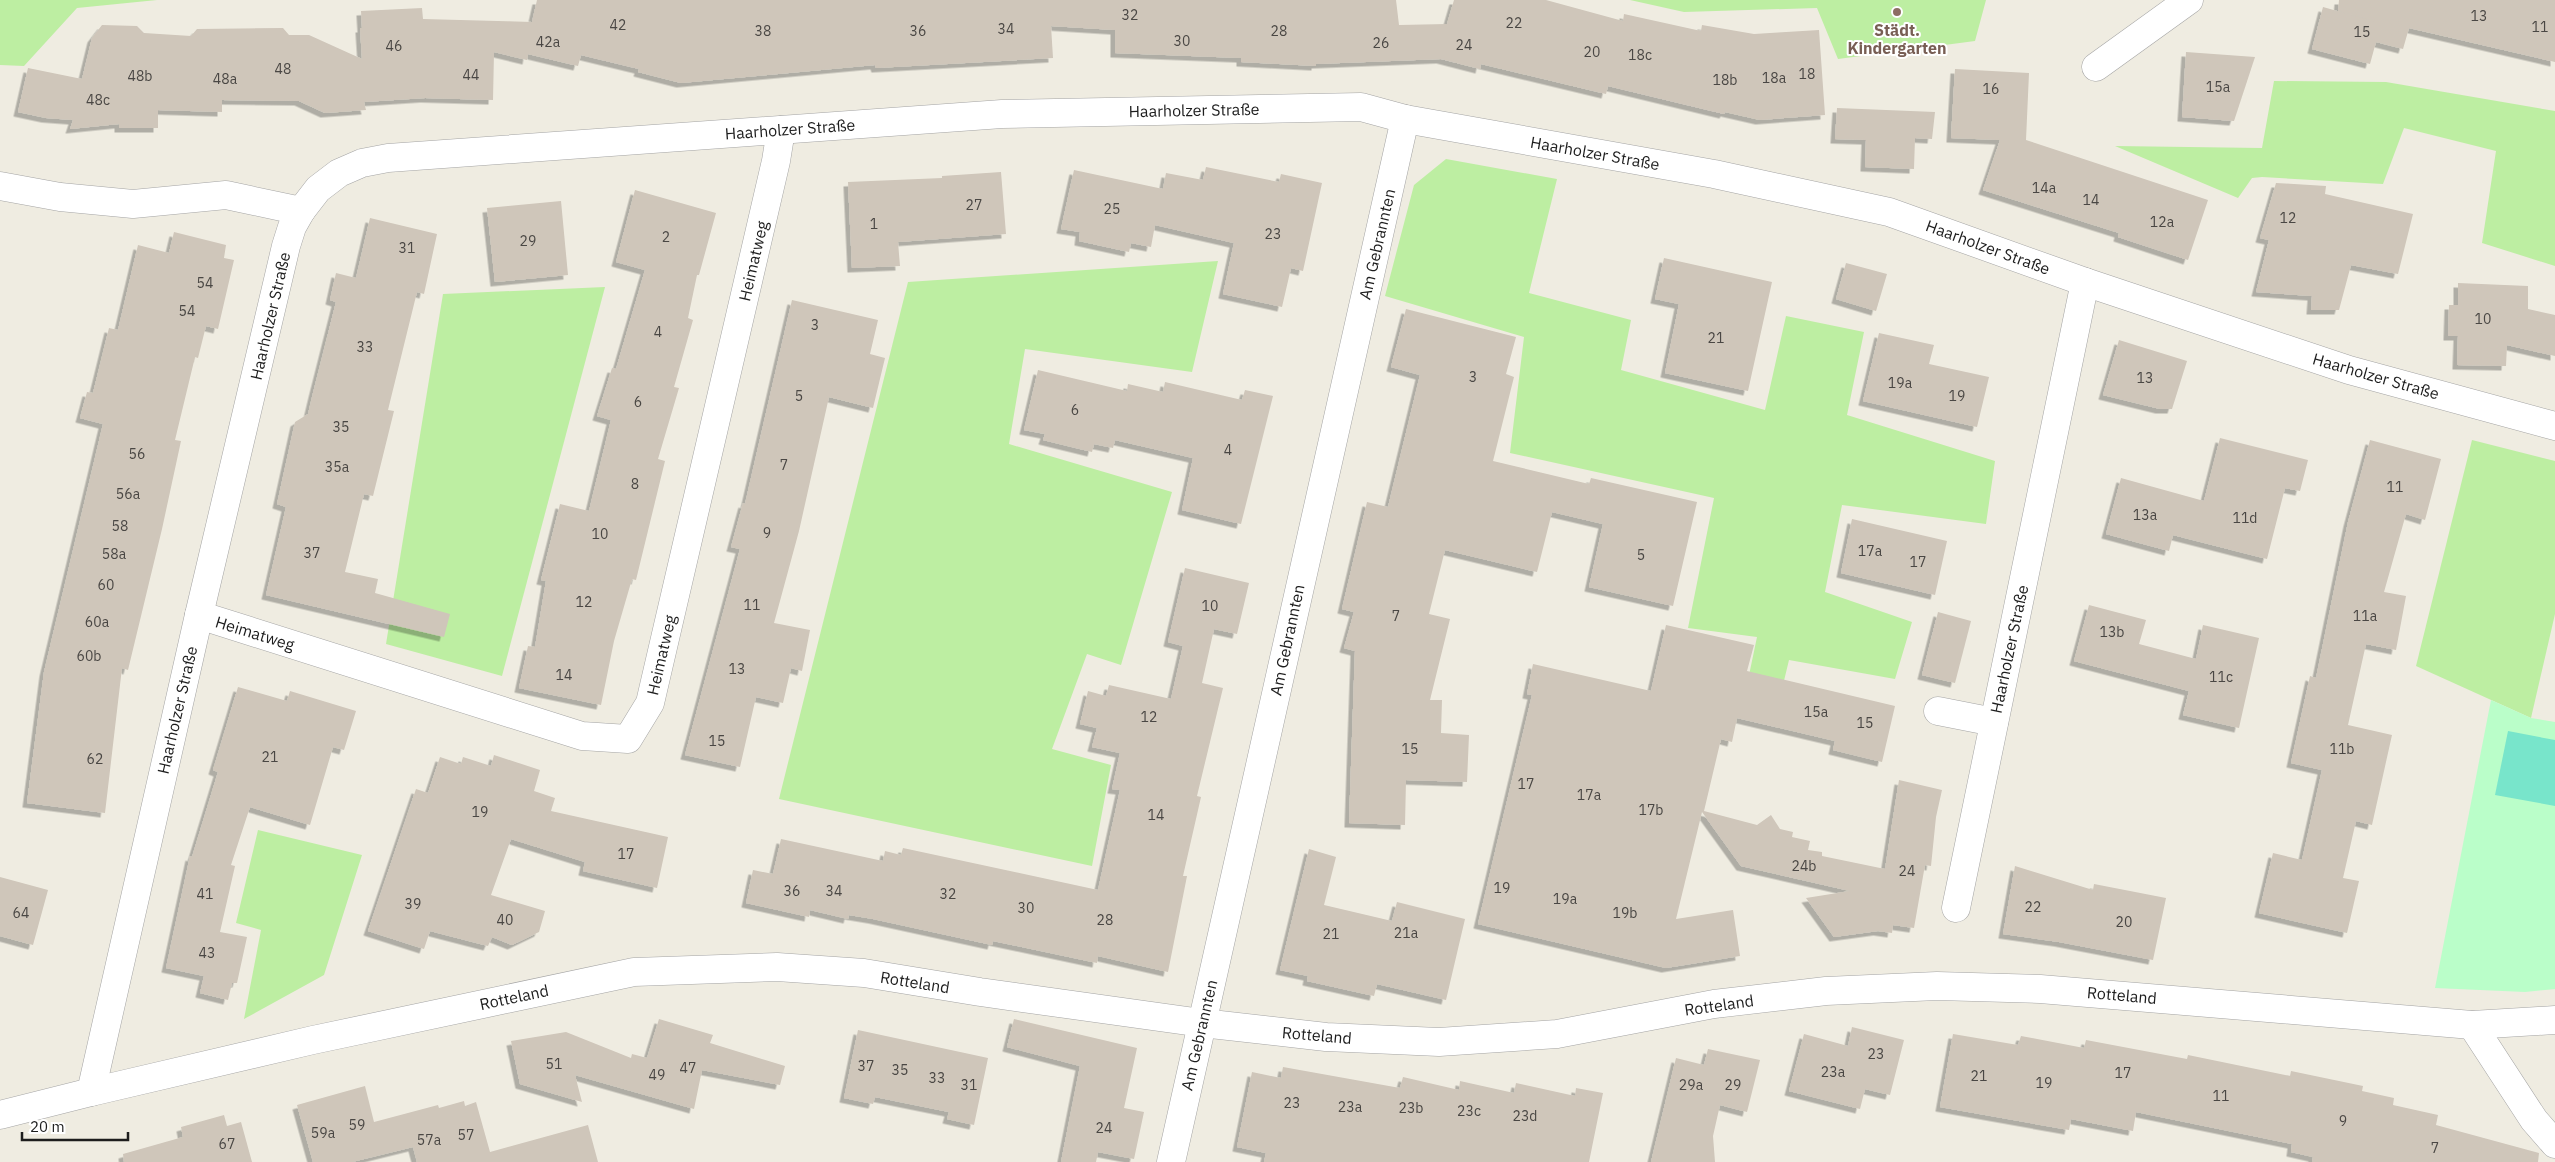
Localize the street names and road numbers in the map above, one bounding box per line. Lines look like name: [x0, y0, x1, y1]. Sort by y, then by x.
street label: Haarholzer Straße: [1129, 99, 1260, 121]
street label: Haarholzer Straße: [724, 114, 856, 144]
street label: Haarholzer Straße: [1529, 132, 1661, 174]
street label: Am Gebrannten: [1355, 187, 1399, 301]
street label: Haarholzer Straße: [1923, 215, 2053, 279]
street label: Heimatweg: [734, 218, 772, 303]
street label: Haarholzer Straße: [246, 250, 294, 382]
street label: Haarholzer Straße: [2310, 348, 2442, 404]
street label: Am Gebrannten: [1265, 583, 1309, 697]
street label: Haarholzer Straße: [1986, 583, 2032, 715]
street label: Heimatweg: [213, 611, 297, 655]
street label: Heimatweg: [642, 612, 680, 697]
street label: Haarholzer Straße: [153, 644, 201, 776]
street label: Rotteland: [879, 967, 951, 997]
street label: Am Gebrannten: [1177, 978, 1221, 1092]
street label: Rotteland: [478, 980, 550, 1014]
street label: Rotteland: [2086, 982, 2158, 1008]
street label: Rotteland: [1683, 990, 1755, 1020]
street label: Rotteland: [1281, 1022, 1353, 1048]

